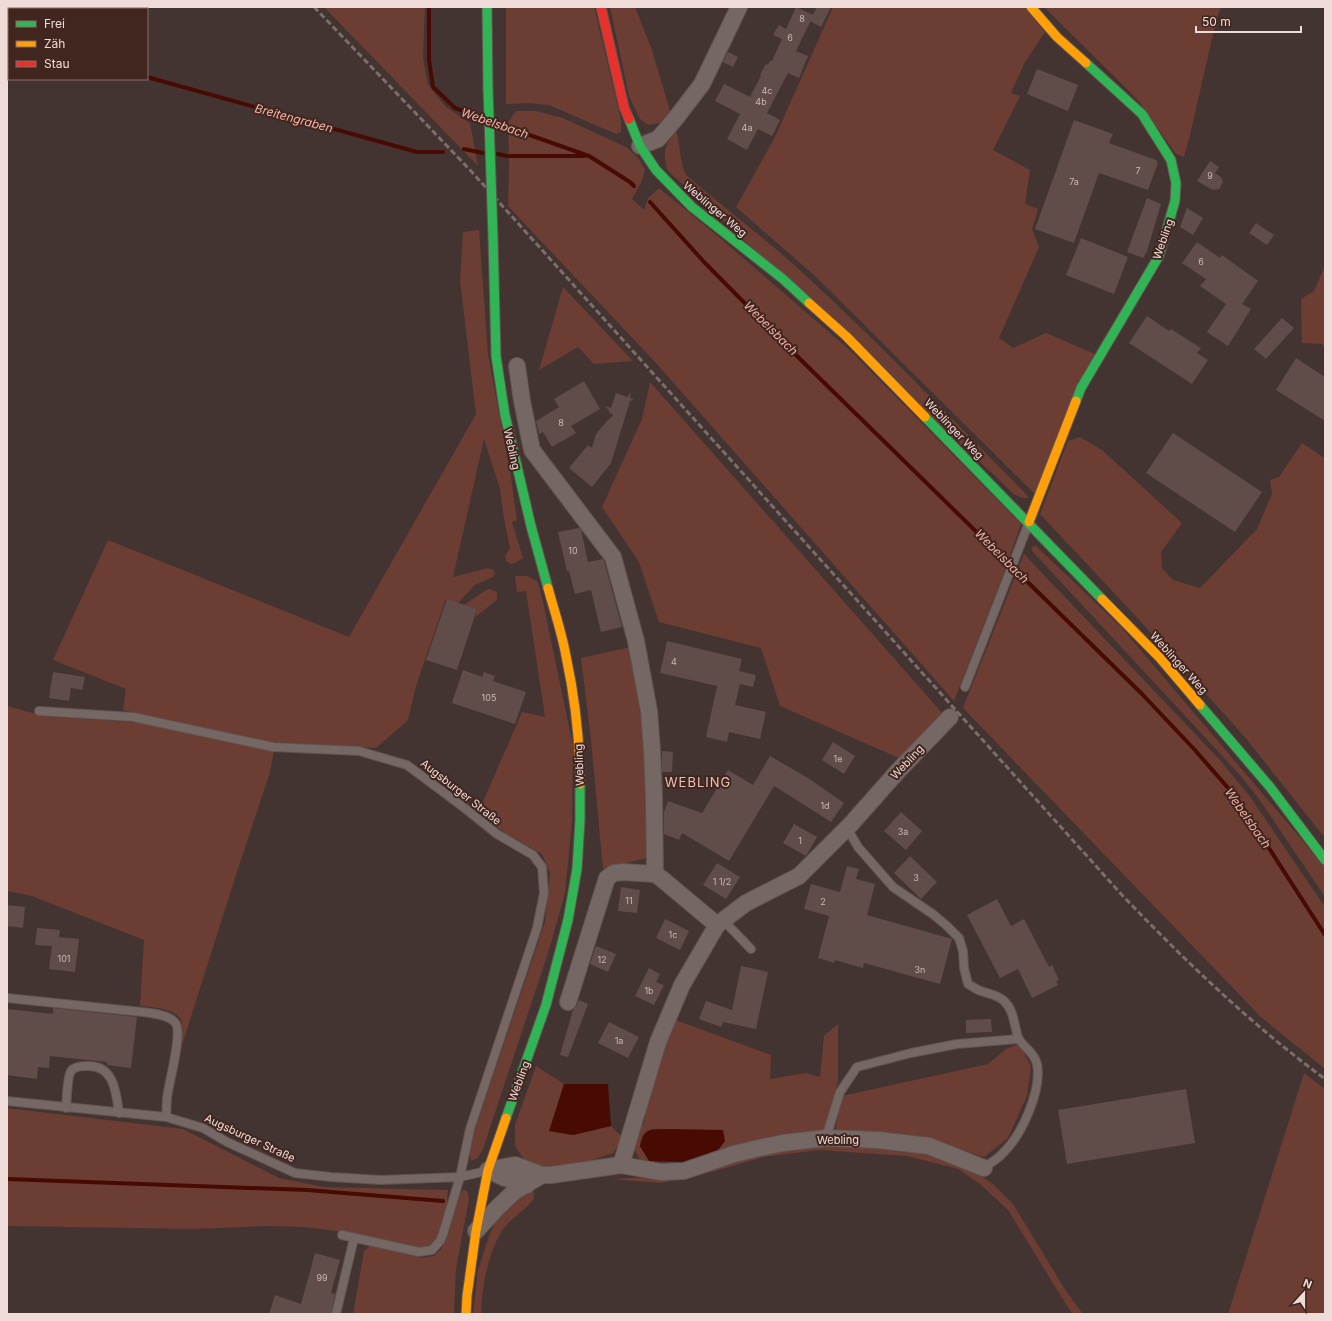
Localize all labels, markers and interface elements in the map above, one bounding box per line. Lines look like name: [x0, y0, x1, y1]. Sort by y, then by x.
legend: [8, 8, 148, 80]
scale bar: [1196, 8, 1301, 34]
house number: 8: [799, 13, 805, 24]
text: 50 m: [1202, 14, 1231, 29]
text: Frei: [44, 16, 65, 31]
house number: 6: [787, 32, 793, 43]
text: Zäh: [44, 36, 65, 51]
text: Stau: [44, 56, 70, 71]
house number: 4c: [762, 85, 772, 96]
house number: 4b: [755, 96, 767, 107]
water label: Breitengraben: [253, 100, 335, 136]
water label: Webelsbach: [459, 104, 531, 142]
house number: 4a: [742, 122, 752, 133]
house number: 7: [1135, 165, 1141, 176]
house number: 9: [1207, 170, 1213, 181]
house number: 7a: [1069, 176, 1079, 187]
street label: Weblinger Weg: [680, 178, 750, 240]
street label: Webling: [1150, 217, 1176, 261]
house number: 6: [1198, 256, 1204, 267]
water label: Webelsbach: [741, 298, 801, 358]
street label: Weblinger Weg: [921, 396, 987, 462]
house number: 8: [558, 417, 564, 428]
street label: Webling: [500, 427, 524, 471]
water label: Webelsbach: [972, 526, 1032, 586]
house number: 10: [568, 545, 578, 556]
street label: Weblinger Weg: [1147, 629, 1211, 697]
house number: 4: [671, 656, 677, 667]
house number: 105: [482, 692, 496, 703]
street label: Webling: [888, 742, 926, 782]
street label: Webling: [571, 744, 587, 786]
house number: 1e: [834, 753, 842, 764]
street label: Augsburger Straße: [418, 756, 504, 828]
district label: WEBLING: [665, 774, 731, 790]
water label: Webelsbach: [1222, 785, 1274, 851]
house number: 1d: [820, 800, 830, 811]
house number: 3a: [898, 826, 908, 837]
house number: 1: [798, 835, 802, 846]
house number: 3: [913, 872, 919, 883]
house number: 1 1/2: [713, 876, 731, 887]
house number: 11: [625, 895, 633, 906]
house number: 2: [820, 896, 826, 907]
house number: 1c: [669, 929, 677, 940]
house number: 101: [58, 953, 71, 964]
house number: 12: [597, 954, 607, 965]
house number: 3n: [915, 964, 925, 975]
house number: 1b: [644, 985, 654, 996]
house number: 1a: [615, 1035, 623, 1046]
street label: Webling: [505, 1059, 533, 1103]
street label: Augsburger Straße: [202, 1111, 298, 1165]
street label: Webling: [817, 1133, 859, 1147]
house number: 99: [316, 1272, 328, 1283]
north arrow: [1284, 1273, 1324, 1313]
text: N: [1301, 1276, 1314, 1292]

